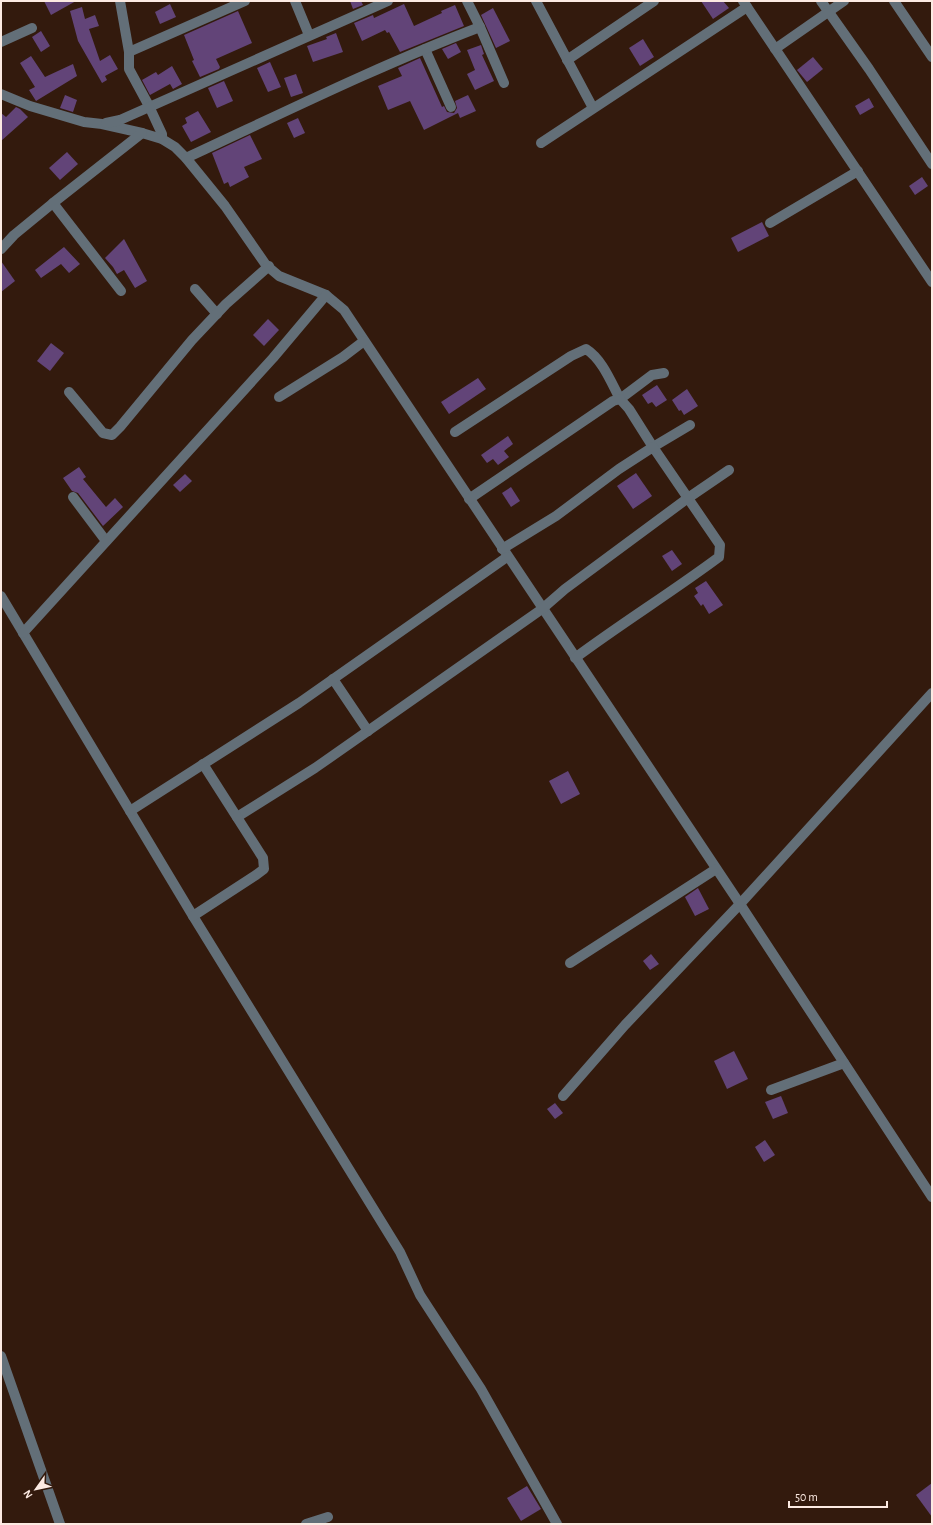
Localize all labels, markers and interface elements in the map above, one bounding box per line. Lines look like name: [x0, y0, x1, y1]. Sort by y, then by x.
north arrow: [16, 1469, 56, 1509]
scale bar: [789, 1483, 887, 1509]
text: N: [21, 1488, 35, 1500]
text: 50 m: [795, 1491, 818, 1503]

